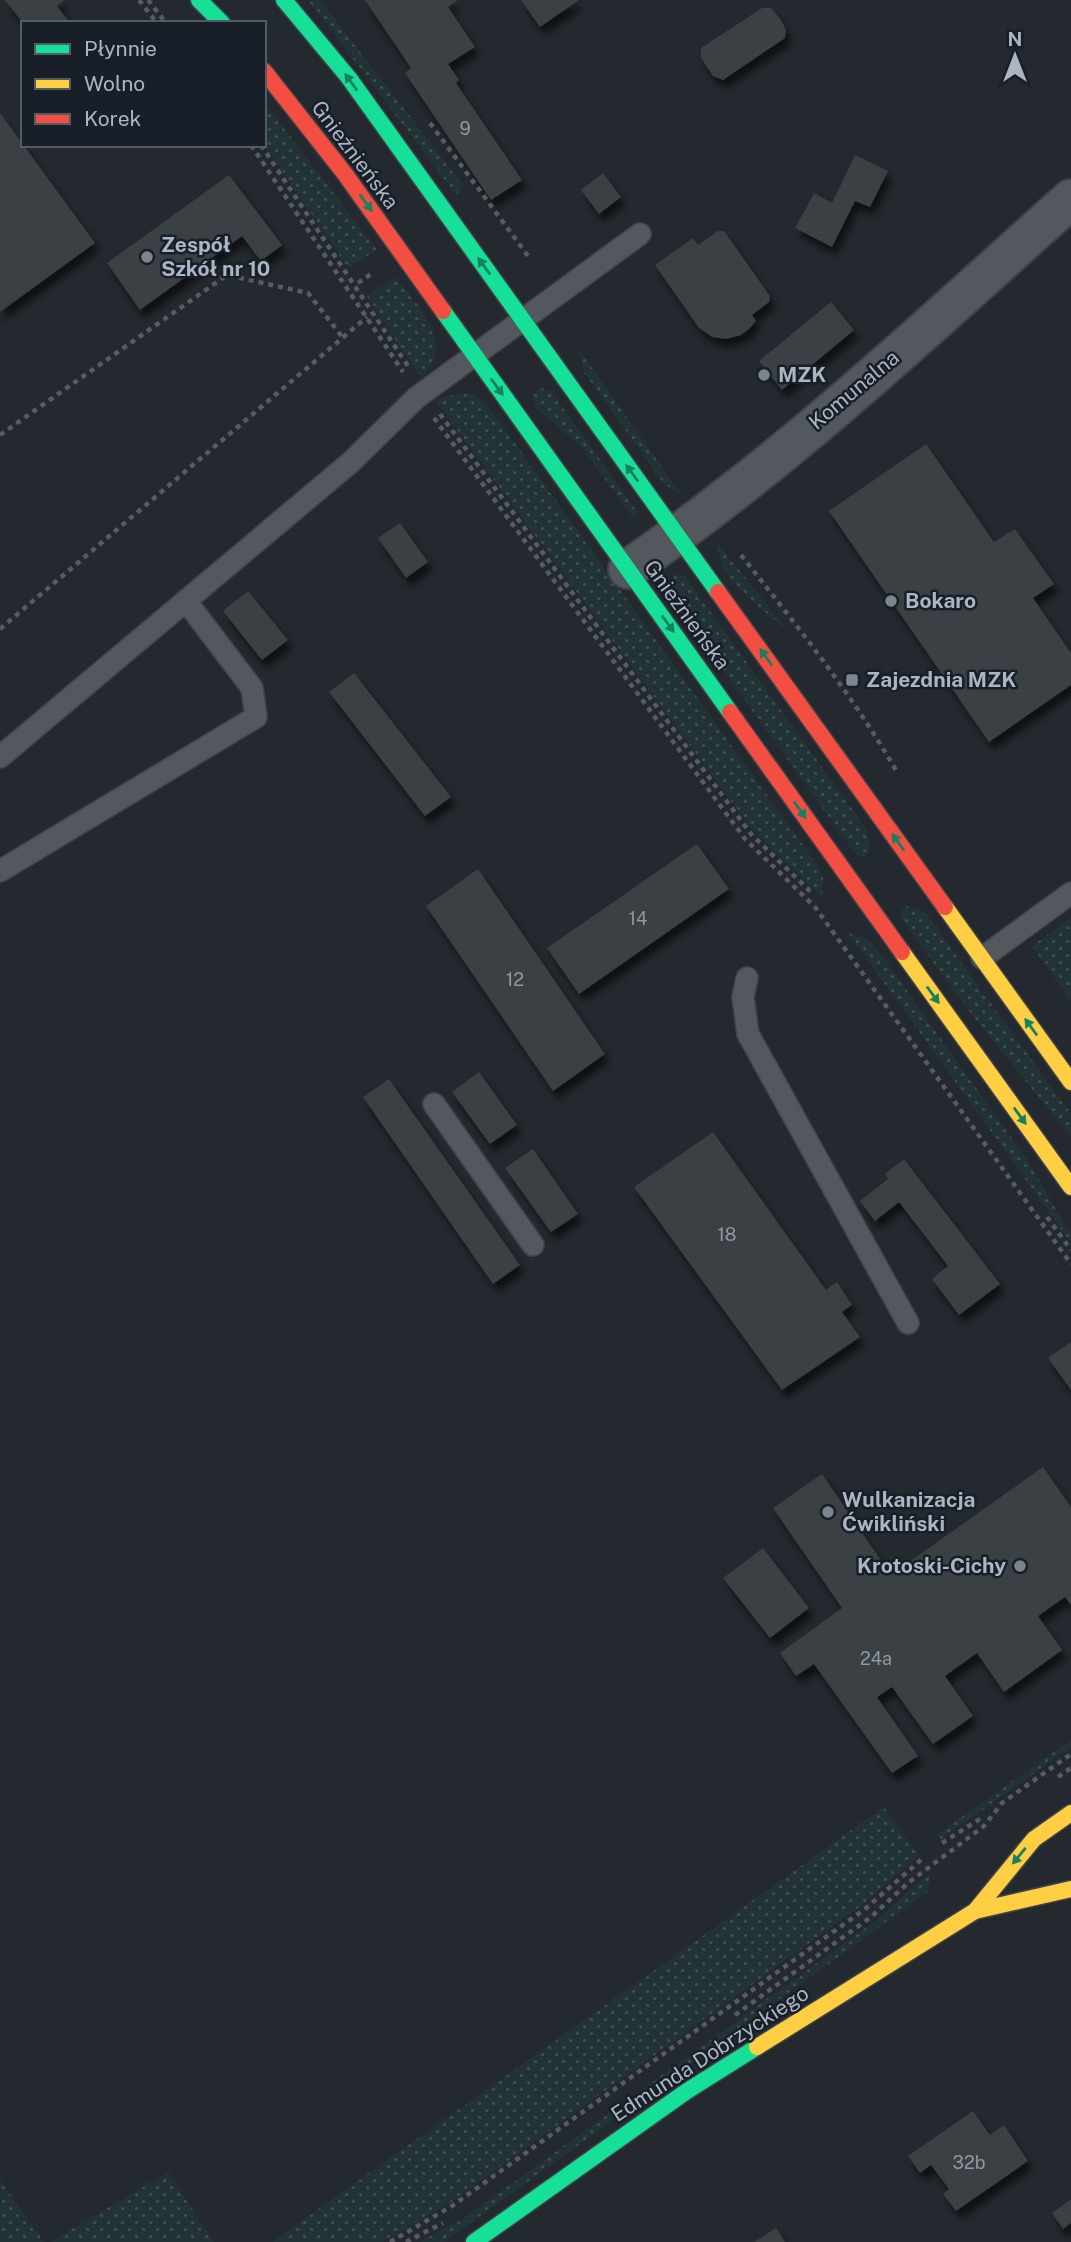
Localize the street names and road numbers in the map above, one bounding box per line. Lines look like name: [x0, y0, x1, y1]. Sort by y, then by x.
street label: Gnieźnieńska: [306, 95, 404, 214]
street label: Komunalna: [804, 345, 904, 434]
street label: Gnieźnieńska: [639, 555, 736, 674]
street label: Edmunda Dobrzyckiego: [606, 1980, 813, 2127]

